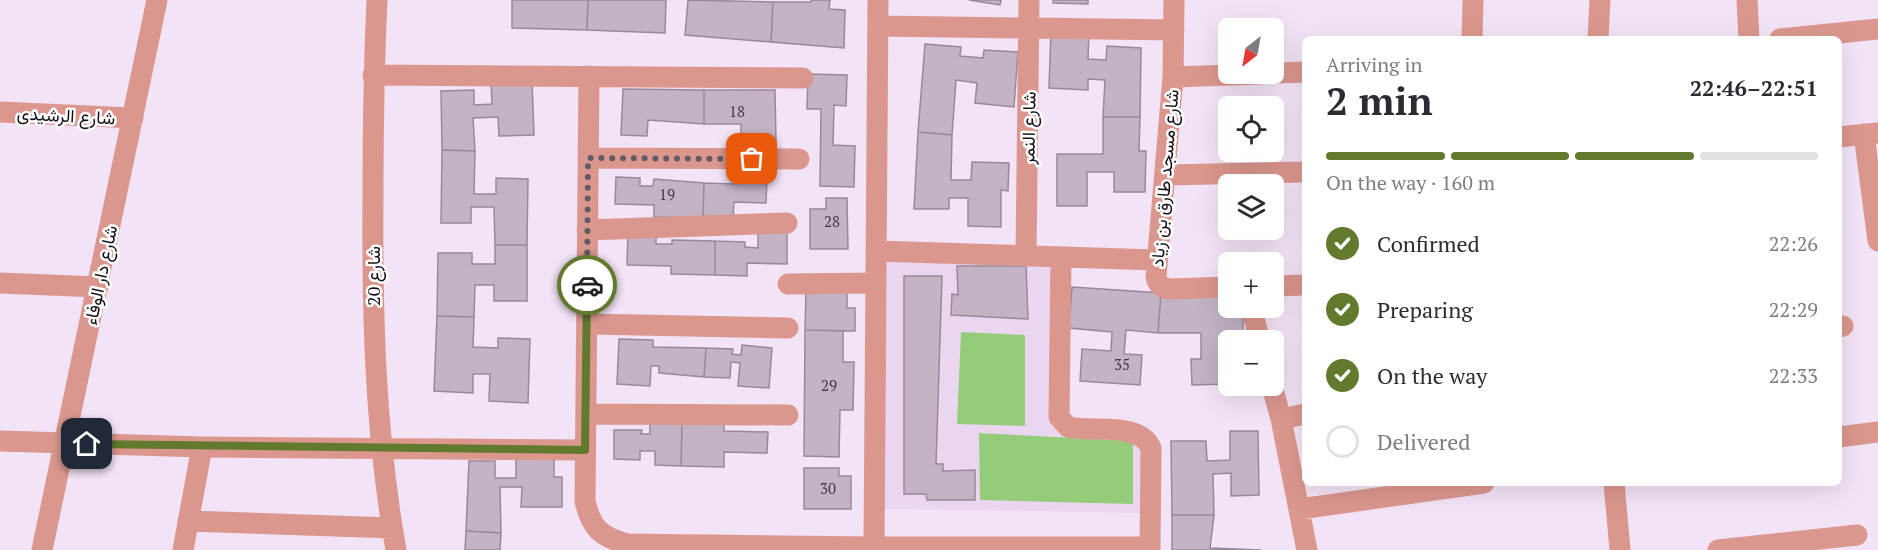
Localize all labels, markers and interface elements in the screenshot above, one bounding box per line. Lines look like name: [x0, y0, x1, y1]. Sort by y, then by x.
north arrow: [1218, 18, 1284, 84]
map controls: [1218, 18, 1284, 396]
text: Arriving in: [1326, 51, 1422, 78]
text: 22:46–22:51: [1690, 73, 1818, 102]
text: 2 min: [1326, 74, 1433, 126]
street label: شارع مسجد طارق بن زياد: [1144, 88, 1185, 268]
street label: شارع النمر: [1015, 91, 1042, 166]
button: locate: [1218, 96, 1284, 162]
street label: شارع الرشيدى: [16, 100, 116, 131]
house number: 18: [729, 101, 745, 121]
pin: [726, 133, 777, 184]
icon: bag: [735, 142, 768, 175]
text: On the way · 160 m: [1326, 169, 1495, 196]
button: layers: [1218, 174, 1284, 240]
house number: 19: [659, 184, 675, 204]
house number: 28: [824, 211, 840, 231]
street label: شارع دار الوفاء: [78, 223, 123, 327]
icon: check: [1326, 227, 1359, 260]
text: Confirmed: [1377, 229, 1480, 258]
text: 22:26: [1769, 230, 1818, 257]
street label: شارع 20: [361, 246, 386, 306]
button: +: [1218, 252, 1284, 318]
courier: [557, 255, 617, 315]
icon: car: [571, 269, 604, 302]
icon: check: [1326, 293, 1359, 326]
text: Preparing: [1377, 295, 1473, 324]
text: 22:29: [1769, 296, 1818, 323]
button: −: [1218, 330, 1284, 396]
house number: 35: [1114, 354, 1130, 374]
icon: check: [1326, 359, 1359, 392]
text: On the way: [1377, 361, 1487, 390]
text: 22:33: [1769, 362, 1818, 389]
house number: 29: [821, 375, 837, 395]
pin: [61, 418, 112, 469]
icon: home: [70, 427, 103, 460]
text: Delivered: [1377, 427, 1470, 456]
house number: 30: [820, 478, 836, 498]

